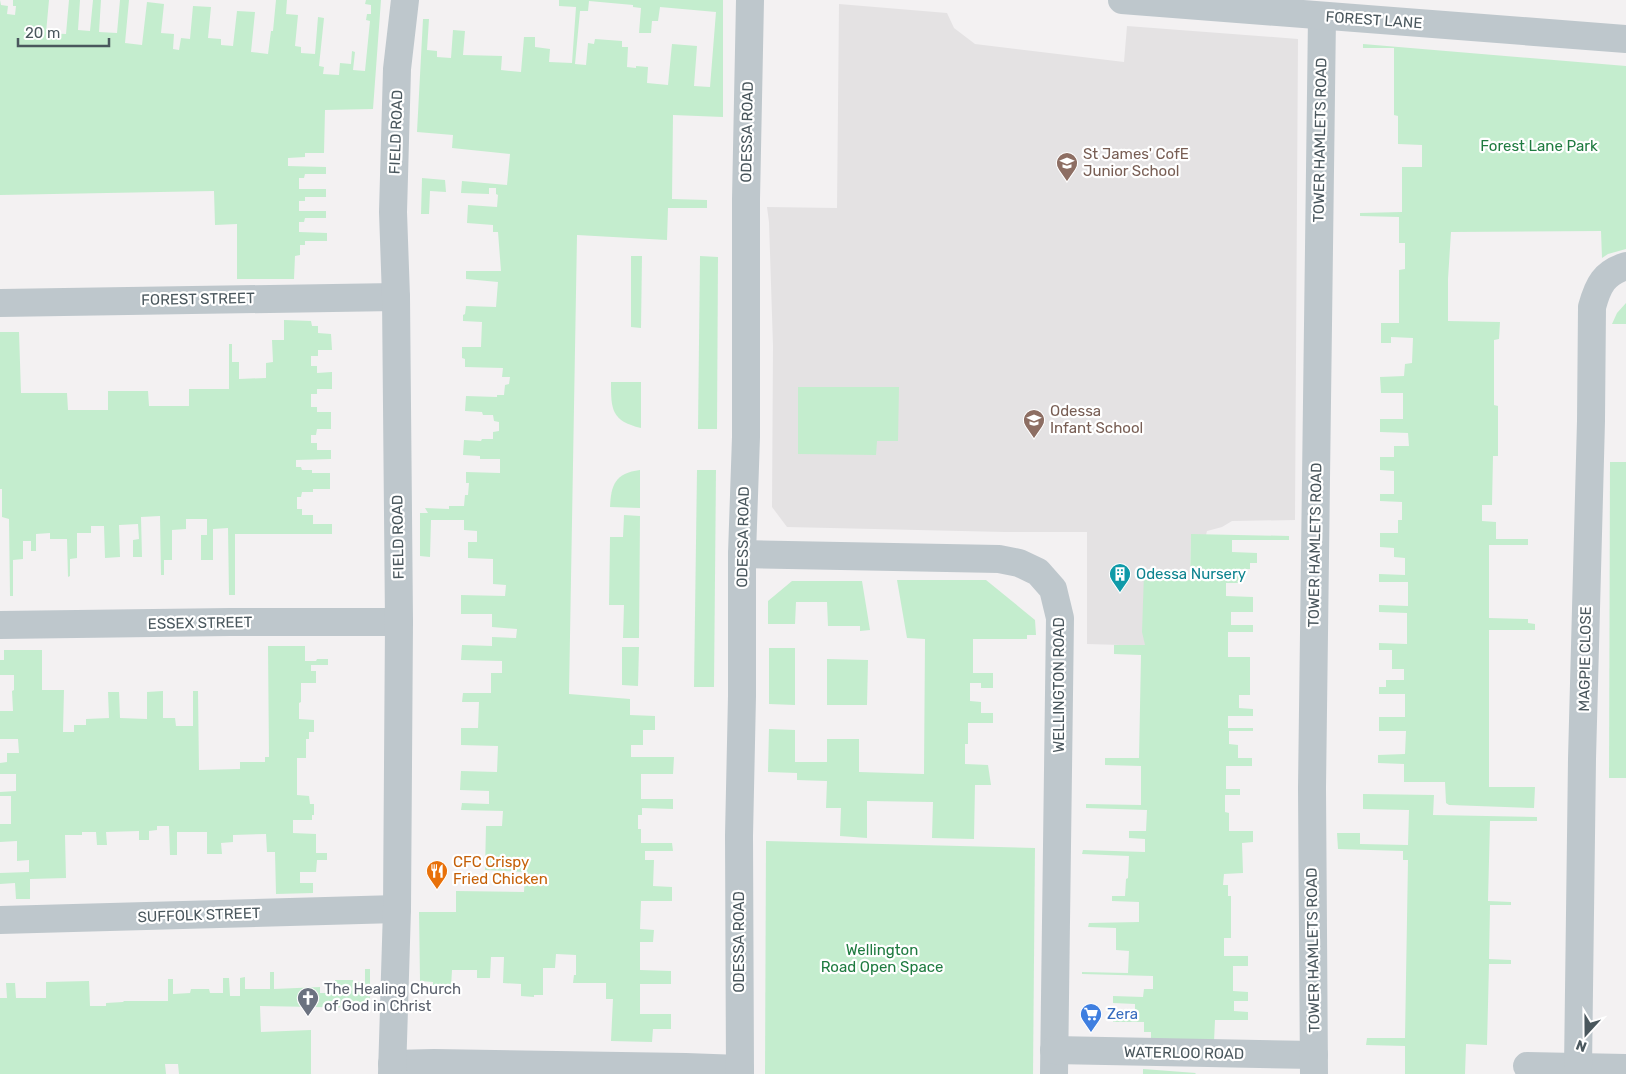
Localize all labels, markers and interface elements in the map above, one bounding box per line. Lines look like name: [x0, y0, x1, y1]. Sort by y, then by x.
street label: FOREST LANE: [1325, 8, 1423, 32]
scale bar: [18, 15, 109, 47]
text: 20 m: [25, 24, 60, 42]
street label: TOWER HAMLETS ROAD: [1310, 57, 1330, 223]
street label: ODESSA ROAD: [737, 81, 757, 183]
street label: FIELD ROAD: [386, 89, 406, 175]
park label: Forest Lane Park: [1480, 137, 1598, 155]
place label: St James' CofE Junior School: [1083, 145, 1189, 180]
school or university icon: St James' CofE Junior School: [1055, 151, 1079, 182]
street label: FOREST STREET: [141, 289, 255, 309]
place label: Odessa Infant School: [1050, 402, 1143, 437]
school or university icon: Odessa Infant School: [1022, 408, 1046, 439]
street label: TOWER HAMLETS ROAD: [1305, 462, 1325, 628]
street label: ODESSA ROAD: [733, 486, 753, 588]
street label: FIELD ROAD: [388, 495, 408, 579]
building icon: Odessa Nursery: [1108, 562, 1132, 593]
place label: Odessa Nursery: [1136, 565, 1246, 583]
street label: MAGPIE CLOSE: [1575, 606, 1595, 712]
street label: ESSEX STREET: [148, 613, 253, 633]
street label: WELLINGTON ROAD: [1050, 617, 1068, 753]
place label: CFC Crispy Fried Chicken: [453, 853, 548, 888]
restaurant icon: CFC Crispy Fried Chicken: [425, 859, 449, 890]
street label: TOWER HAMLETS ROAD: [1303, 867, 1323, 1033]
street label: ODESSA ROAD: [730, 891, 748, 993]
street label: SUFFOLK STREET: [137, 904, 261, 926]
park label: Wellington Road Open Space: [821, 941, 943, 976]
place label: The Healing Church of God in Christ: [324, 980, 461, 1015]
church icon: The Healing Church of God in Christ: [296, 986, 320, 1017]
supermarket icon: Zera: [1079, 1002, 1103, 1033]
place label: Zera: [1107, 1005, 1138, 1023]
north arrow: [1561, 1009, 1611, 1059]
text: N: [1574, 1036, 1589, 1055]
street label: WATERLOO ROAD: [1124, 1043, 1244, 1063]

